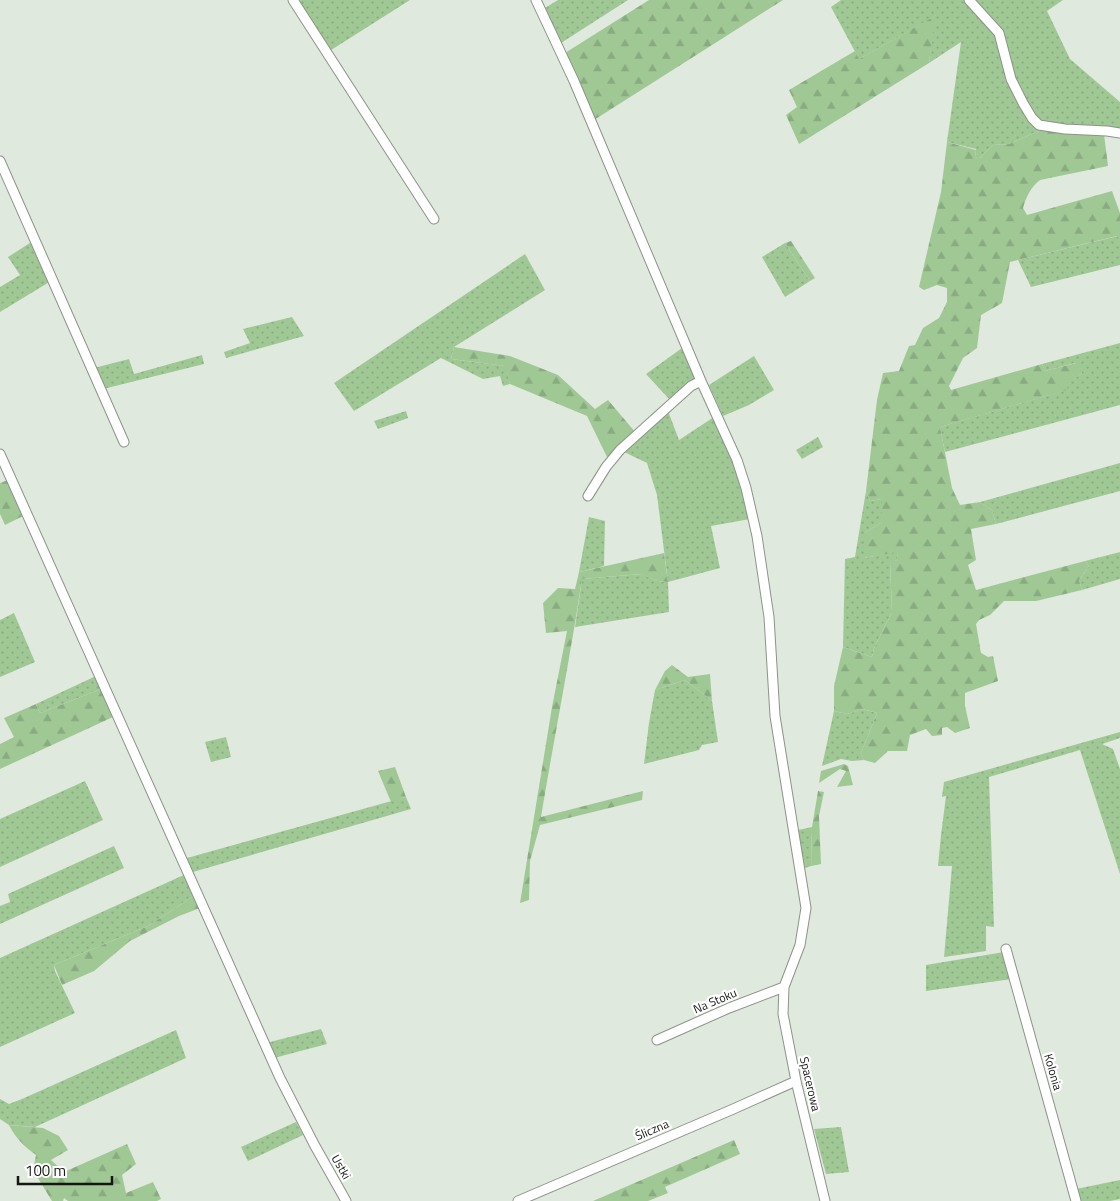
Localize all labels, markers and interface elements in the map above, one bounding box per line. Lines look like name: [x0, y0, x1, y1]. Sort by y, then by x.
street label: Na Stoku: [690, 983, 740, 1018]
street label: Kolonia: [1039, 1051, 1068, 1092]
street label: Spacerowa: [795, 1055, 826, 1113]
street label: Śliczna: [632, 1114, 672, 1145]
street label: Ustki: [327, 1151, 356, 1183]
scale bar: [18, 1154, 111, 1186]
text: 100 m: [25, 1159, 66, 1182]

